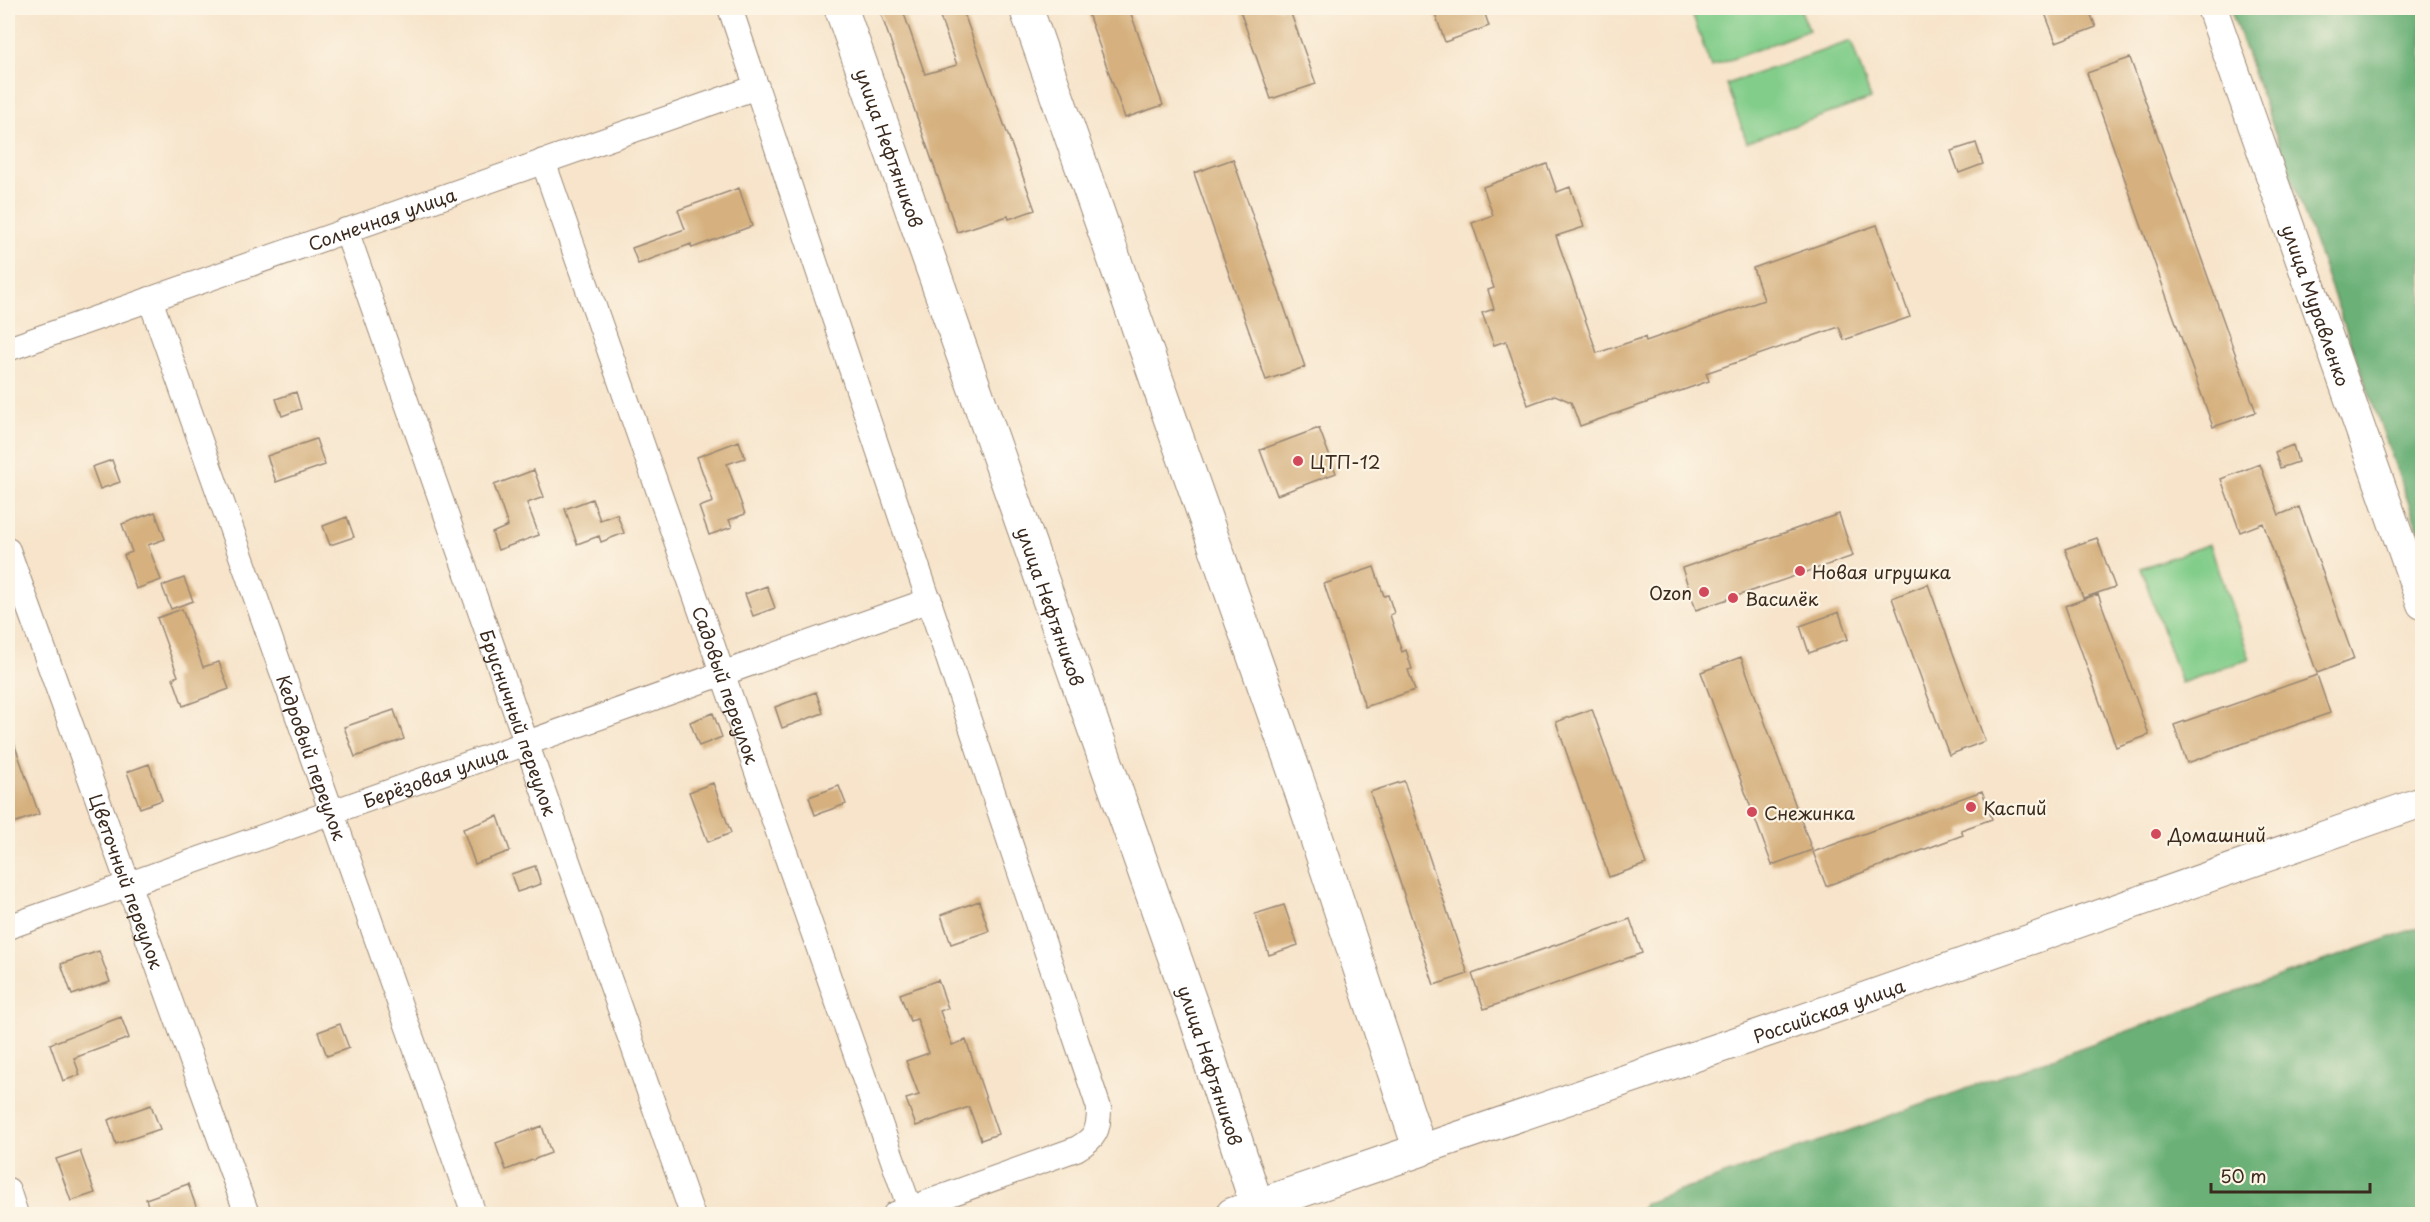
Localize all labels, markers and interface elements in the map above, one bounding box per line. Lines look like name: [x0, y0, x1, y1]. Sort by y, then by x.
street label: улица Нефтяников: [850, 64, 931, 231]
street label: Солнечная улица: [304, 180, 460, 257]
street label: улица Муравленко: [2276, 221, 2358, 390]
place label: ЦТП-12: [1310, 448, 1381, 475]
marker: ЦТП-12: [1291, 454, 1305, 468]
street label: улица Нефтяников: [1011, 523, 1092, 689]
place label: Новая игрушка: [1812, 558, 1951, 585]
marker: Новая игрушка: [1793, 564, 1807, 578]
place label: Ozon: [1649, 579, 1692, 606]
marker: Ozon: [1697, 585, 1711, 599]
place label: Василёк: [1745, 585, 1819, 612]
marker: Василёк: [1726, 591, 1740, 605]
street label: Садовый переулок: [686, 602, 767, 768]
street label: Брусничный переулок: [474, 626, 564, 819]
street label: Кедровый переулок: [270, 671, 354, 844]
street label: Берёзовая улица: [359, 737, 511, 814]
street label: Цветочный переулок: [83, 790, 171, 973]
place label: Каспий: [1983, 794, 2047, 821]
place label: Снежинка: [1764, 799, 1856, 826]
marker: Каспий: [1964, 800, 1978, 814]
marker: Снежинка: [1745, 805, 1759, 819]
place label: Домашний: [2167, 821, 2266, 848]
marker: Домашний: [2149, 827, 2163, 841]
street label: Российская улица: [1749, 971, 1909, 1049]
street label: улица Нефтяников: [1172, 981, 1250, 1149]
scale bar: [2211, 1156, 2370, 1194]
text: 50 m: [2220, 1162, 2267, 1189]

